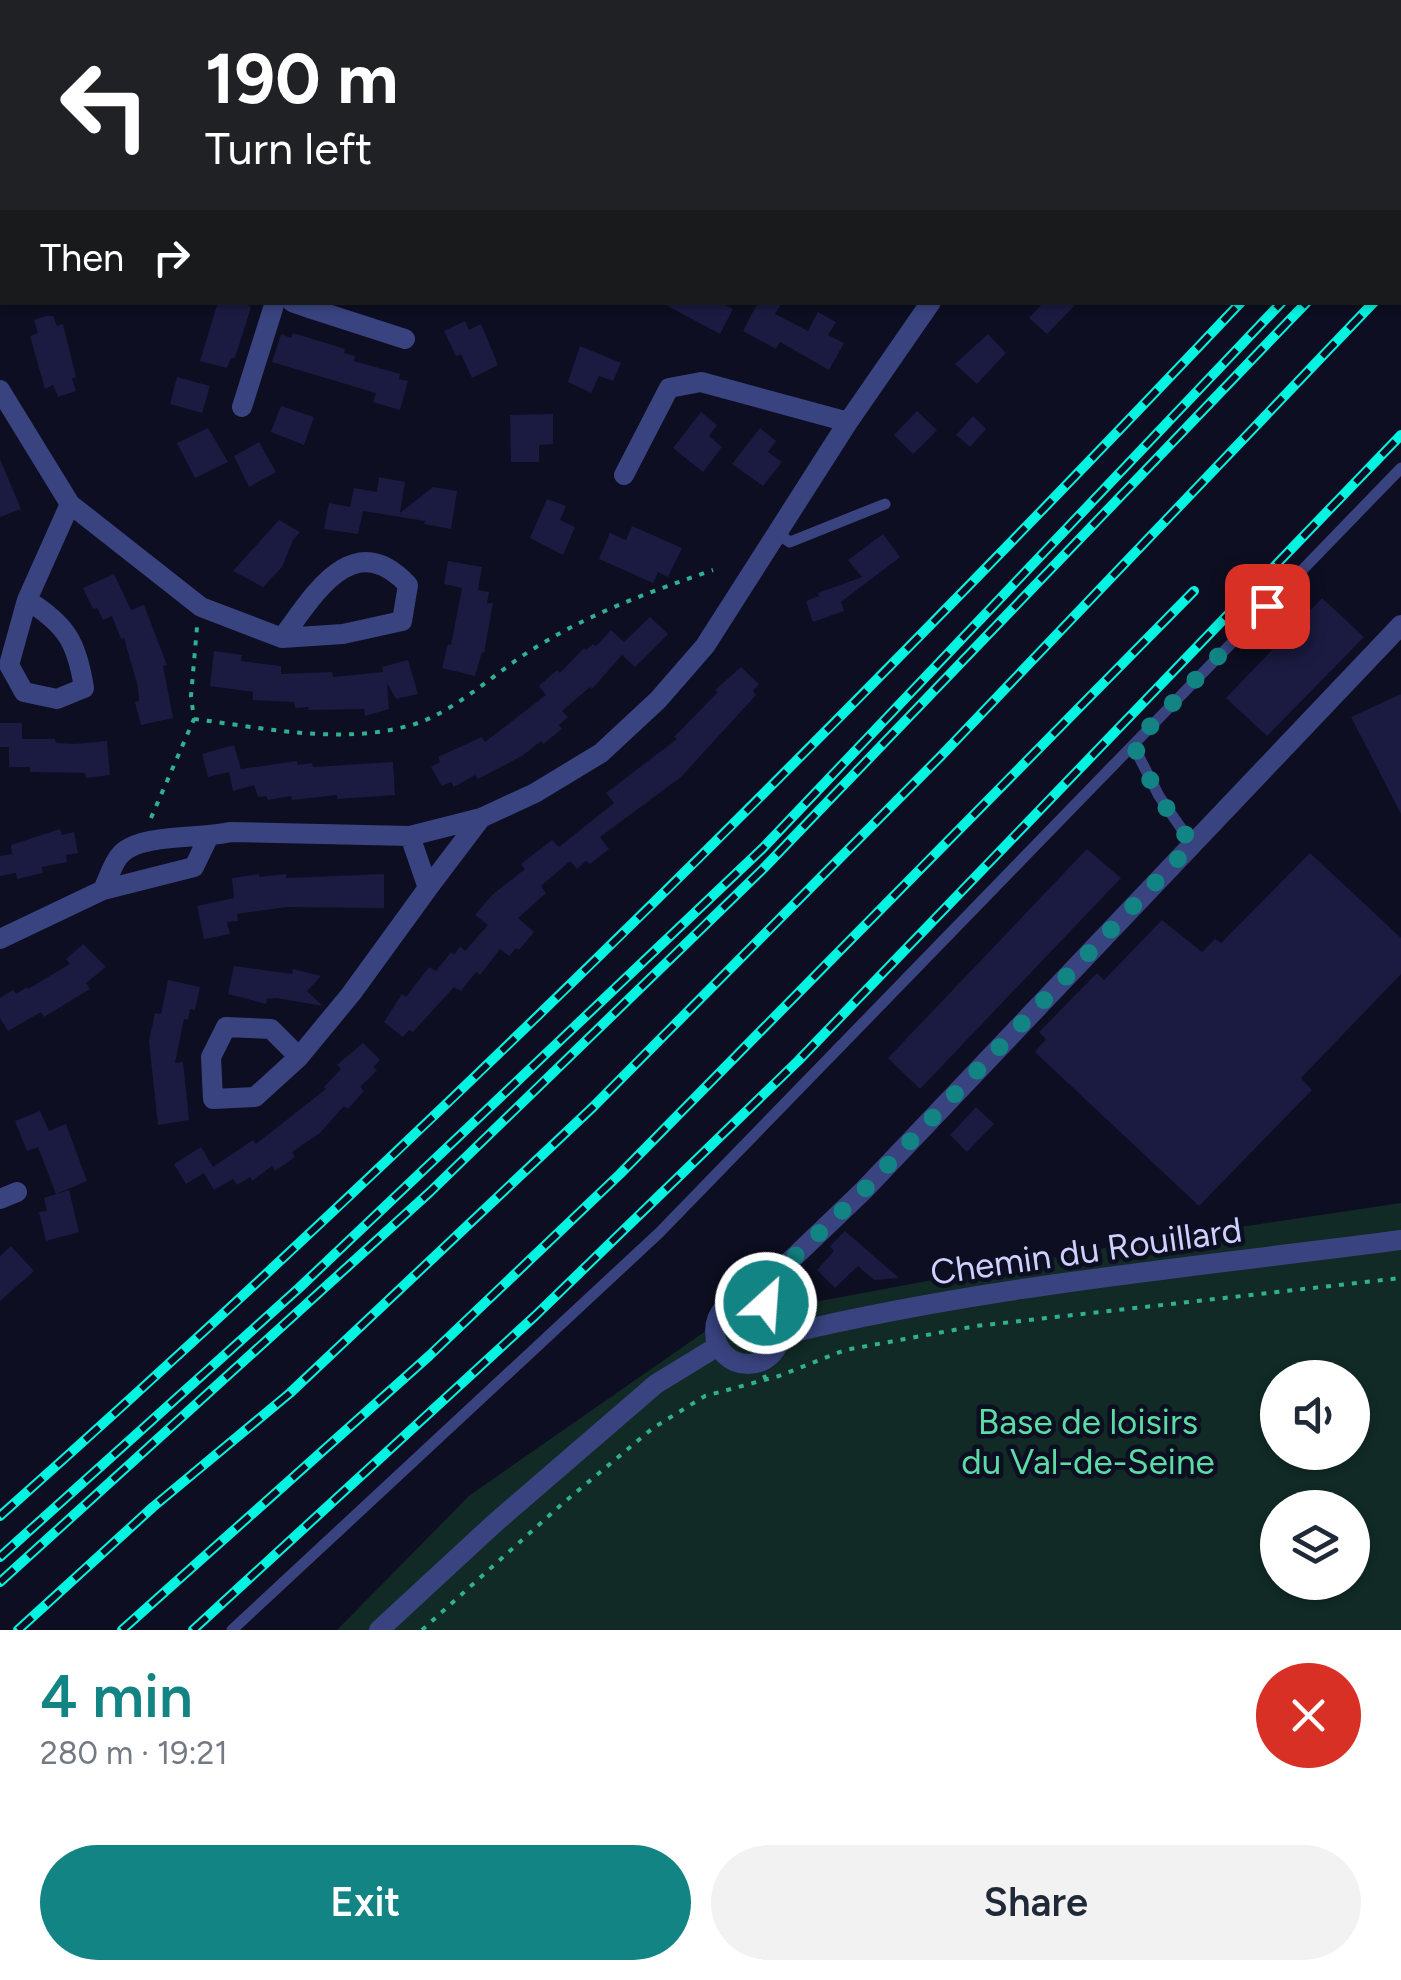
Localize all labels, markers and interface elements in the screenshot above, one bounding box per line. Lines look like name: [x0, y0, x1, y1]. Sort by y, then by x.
text: 190 m: [205, 36, 398, 121]
icon: left: [40, 40, 170, 170]
text: Turn left: [205, 121, 372, 175]
icon: right: [144, 230, 199, 285]
text: Then: [40, 235, 124, 281]
pin: [1225, 564, 1310, 649]
icon: arrive: [1240, 579, 1295, 634]
street label: Chemin du Rouillard: [928, 1208, 1244, 1294]
position arrow: [714, 1251, 818, 1355]
map controls: [1260, 1360, 1370, 1600]
button: sound: [1260, 1360, 1370, 1470]
park label: Base de loisirs du Val-de-Seine: [961, 1401, 1215, 1483]
button: layers: [1260, 1490, 1370, 1600]
text: 4 min: [40, 1660, 193, 1732]
button: close: [1256, 1663, 1361, 1768]
text: 280 m · 19:21: [40, 1734, 228, 1772]
button: Exit: [40, 1845, 691, 1960]
button: Share: [711, 1845, 1361, 1960]

